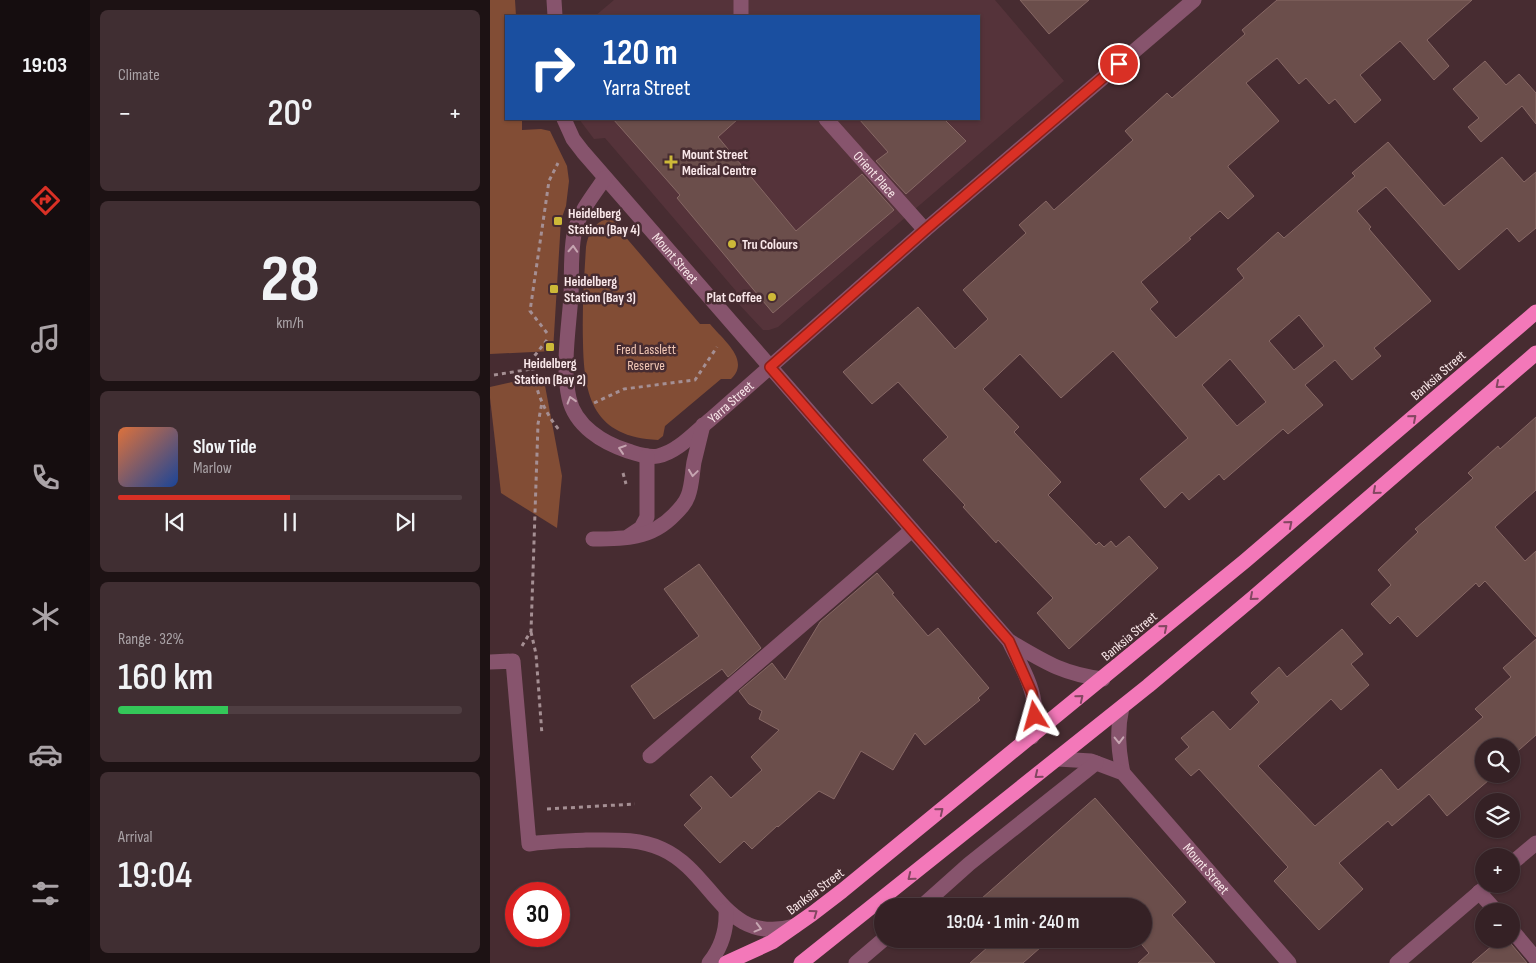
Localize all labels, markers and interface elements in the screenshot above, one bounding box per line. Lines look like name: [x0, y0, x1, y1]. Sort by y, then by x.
text: 120 m: [603, 32, 678, 75]
icon: right: [520, 35, 585, 100]
pin: [1098, 43, 1140, 85]
icon: arrive: [1105, 50, 1133, 78]
text: 19:03: [23, 52, 67, 79]
text: Climate: [118, 66, 160, 85]
text: Yarra Street: [603, 75, 690, 102]
text: 20°: [267, 91, 313, 136]
text: −: [118, 97, 132, 130]
text: +: [448, 97, 462, 130]
place label: Mount Street Medical Centre: [682, 146, 756, 179]
street label: Orient Place: [850, 148, 900, 201]
marker: Mount Street Medical Centre: [664, 155, 678, 169]
icon: directions: [28, 183, 63, 218]
place label: Heidelberg Station (Bay 4): [568, 205, 640, 238]
marker: Heidelberg Station (Bay 4): [552, 215, 564, 227]
street label: Mount Street: [648, 229, 702, 287]
place label: Tru Colours: [742, 236, 798, 253]
marker: Tru Colours: [726, 238, 738, 250]
text: 28: [260, 242, 320, 320]
one-way arrow: [568, 244, 579, 252]
place label: Heidelberg Station (Bay 3): [564, 273, 636, 306]
marker: Heidelberg Station (Bay 3): [548, 283, 560, 295]
place label: Plat Coffee: [707, 289, 762, 306]
marker: Plat Coffee: [766, 291, 778, 303]
text: km/h: [276, 314, 304, 333]
icon: music: [28, 321, 63, 356]
marker: Heidelberg Station (Bay 2): [544, 341, 556, 353]
park label: Fred Lasslett Reserve: [616, 341, 676, 374]
street label: Banksia Street: [1407, 347, 1469, 404]
place label: Heidelberg Station (Bay 2): [514, 355, 586, 388]
street label: Yarra Street: [704, 377, 757, 427]
one-way arrow: [1496, 379, 1505, 388]
one-way arrow: [566, 396, 576, 405]
one-way arrow: [1407, 415, 1416, 424]
text: Slow Tide: [193, 436, 257, 459]
one-way arrow: [619, 445, 627, 455]
text: Marlow: [193, 459, 232, 478]
icon: phone: [28, 460, 63, 495]
one-way arrow: [688, 468, 698, 477]
one-way arrow: [1373, 485, 1382, 494]
icon: previous: [161, 508, 189, 536]
icon: pause: [276, 508, 304, 536]
icon: next: [391, 508, 419, 536]
one-way arrow: [1283, 521, 1292, 530]
one-way arrow: [1250, 592, 1259, 601]
icon: climate: [28, 599, 63, 634]
street label: Banksia Street: [1098, 608, 1161, 665]
one-way arrow: [1158, 625, 1167, 633]
text: Range · 32%: [118, 630, 184, 649]
text: 160 km: [118, 655, 213, 700]
position arrow: [1008, 689, 1060, 741]
one-way arrow: [1074, 695, 1083, 703]
one-way arrow: [1113, 736, 1124, 744]
icon: car: [28, 737, 63, 772]
map controls: [1475, 738, 1520, 948]
button: search: [1475, 738, 1520, 783]
one-way arrow: [1034, 770, 1043, 779]
button: layers: [1475, 793, 1520, 838]
one-way arrow: [934, 809, 943, 817]
text: Arrival: [118, 828, 152, 847]
street label: Mount Street: [1179, 840, 1233, 898]
button: +: [1475, 848, 1520, 893]
text: 19:04: [118, 853, 192, 898]
street label: Banksia Street: [783, 864, 847, 919]
one-way arrow: [908, 871, 917, 879]
icon: filters: [28, 876, 63, 911]
speed limit sign: 30: [505, 882, 570, 947]
button: −: [1475, 903, 1520, 948]
one-way arrow: [808, 910, 818, 919]
text: 19:04 · 1 min · 240 m: [947, 911, 1079, 934]
one-way arrow: [754, 922, 763, 933]

